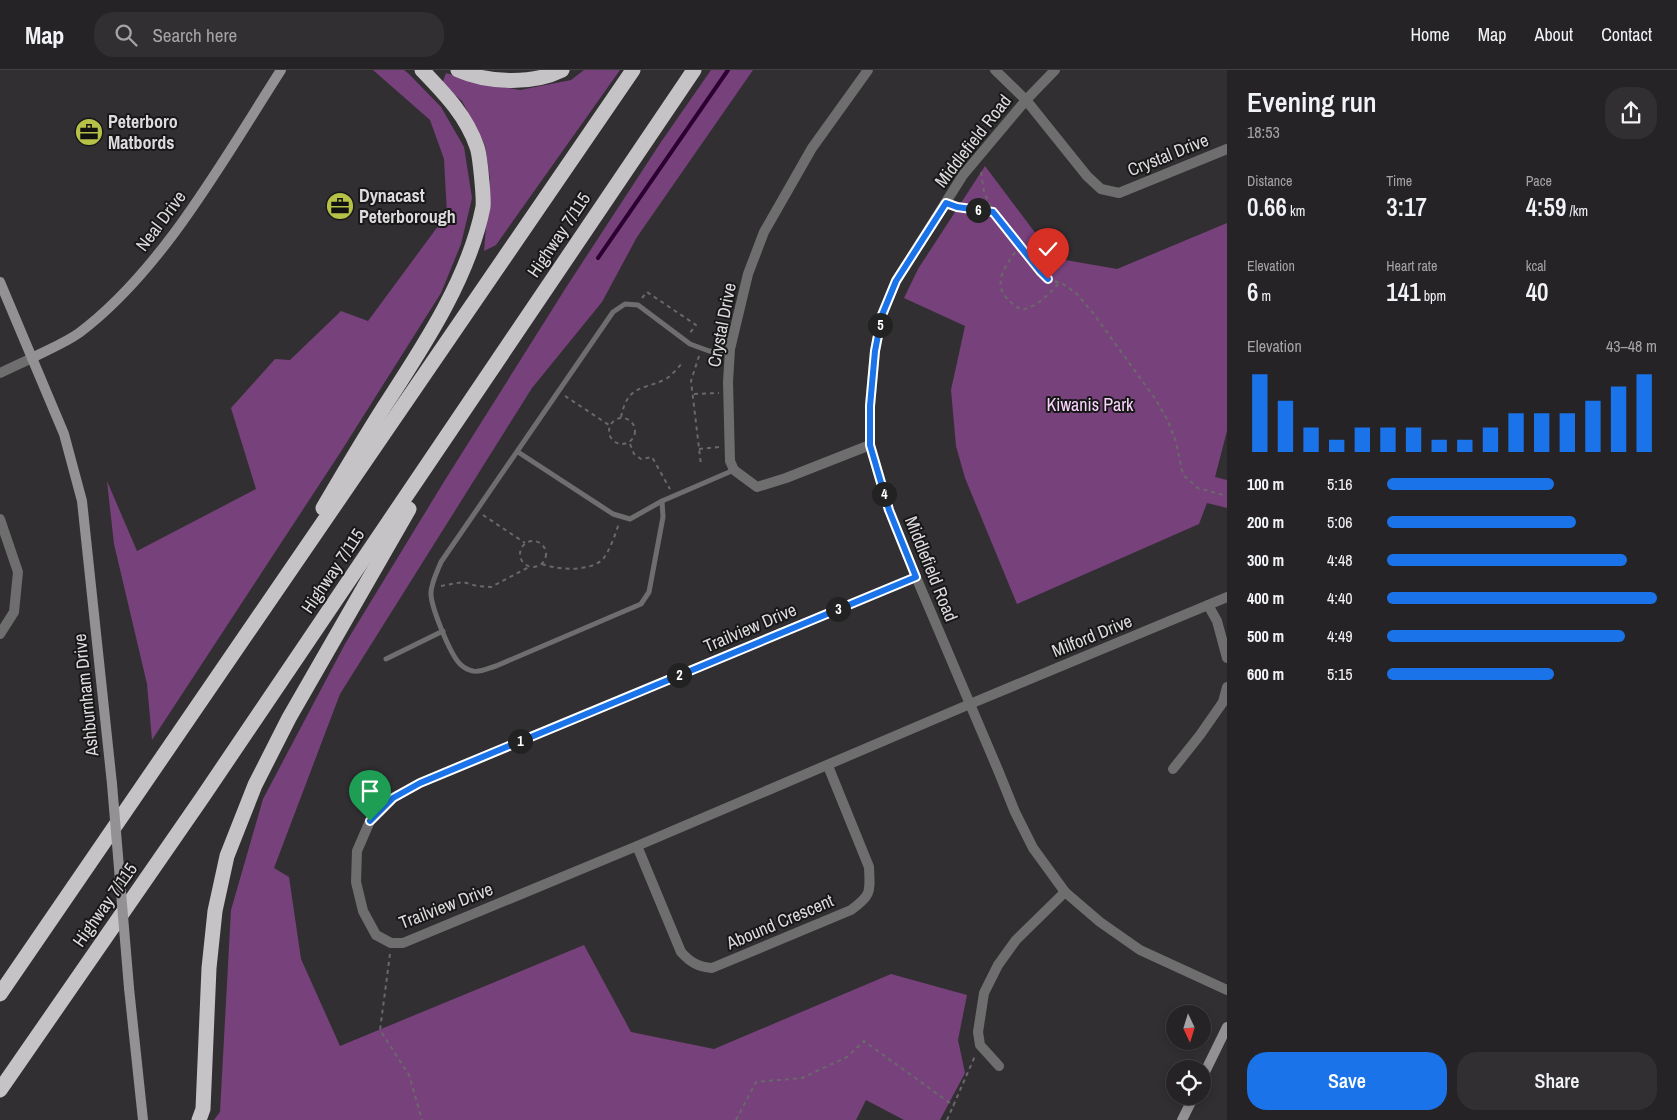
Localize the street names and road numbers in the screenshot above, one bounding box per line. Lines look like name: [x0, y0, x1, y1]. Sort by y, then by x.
street label: Middlefield Road: [928, 89, 1017, 192]
street label: Crystal Drive: [1124, 127, 1212, 182]
street label: Neal Drive: [130, 185, 192, 256]
street label: Highway 7/115: [521, 187, 596, 282]
street label: Crystal Drive: [701, 281, 742, 369]
street label: Middlefield Road: [899, 512, 964, 625]
street label: Highway 7/115: [295, 523, 370, 618]
street label: Trailview Drive: [699, 597, 800, 658]
street label: Milford Drive: [1048, 608, 1136, 663]
street label: Ashburnham Drive: [67, 633, 104, 759]
street label: Highway 7/115: [66, 858, 143, 952]
street label: Trailview Drive: [395, 876, 496, 935]
street label: Abound Crescent: [722, 888, 837, 956]

